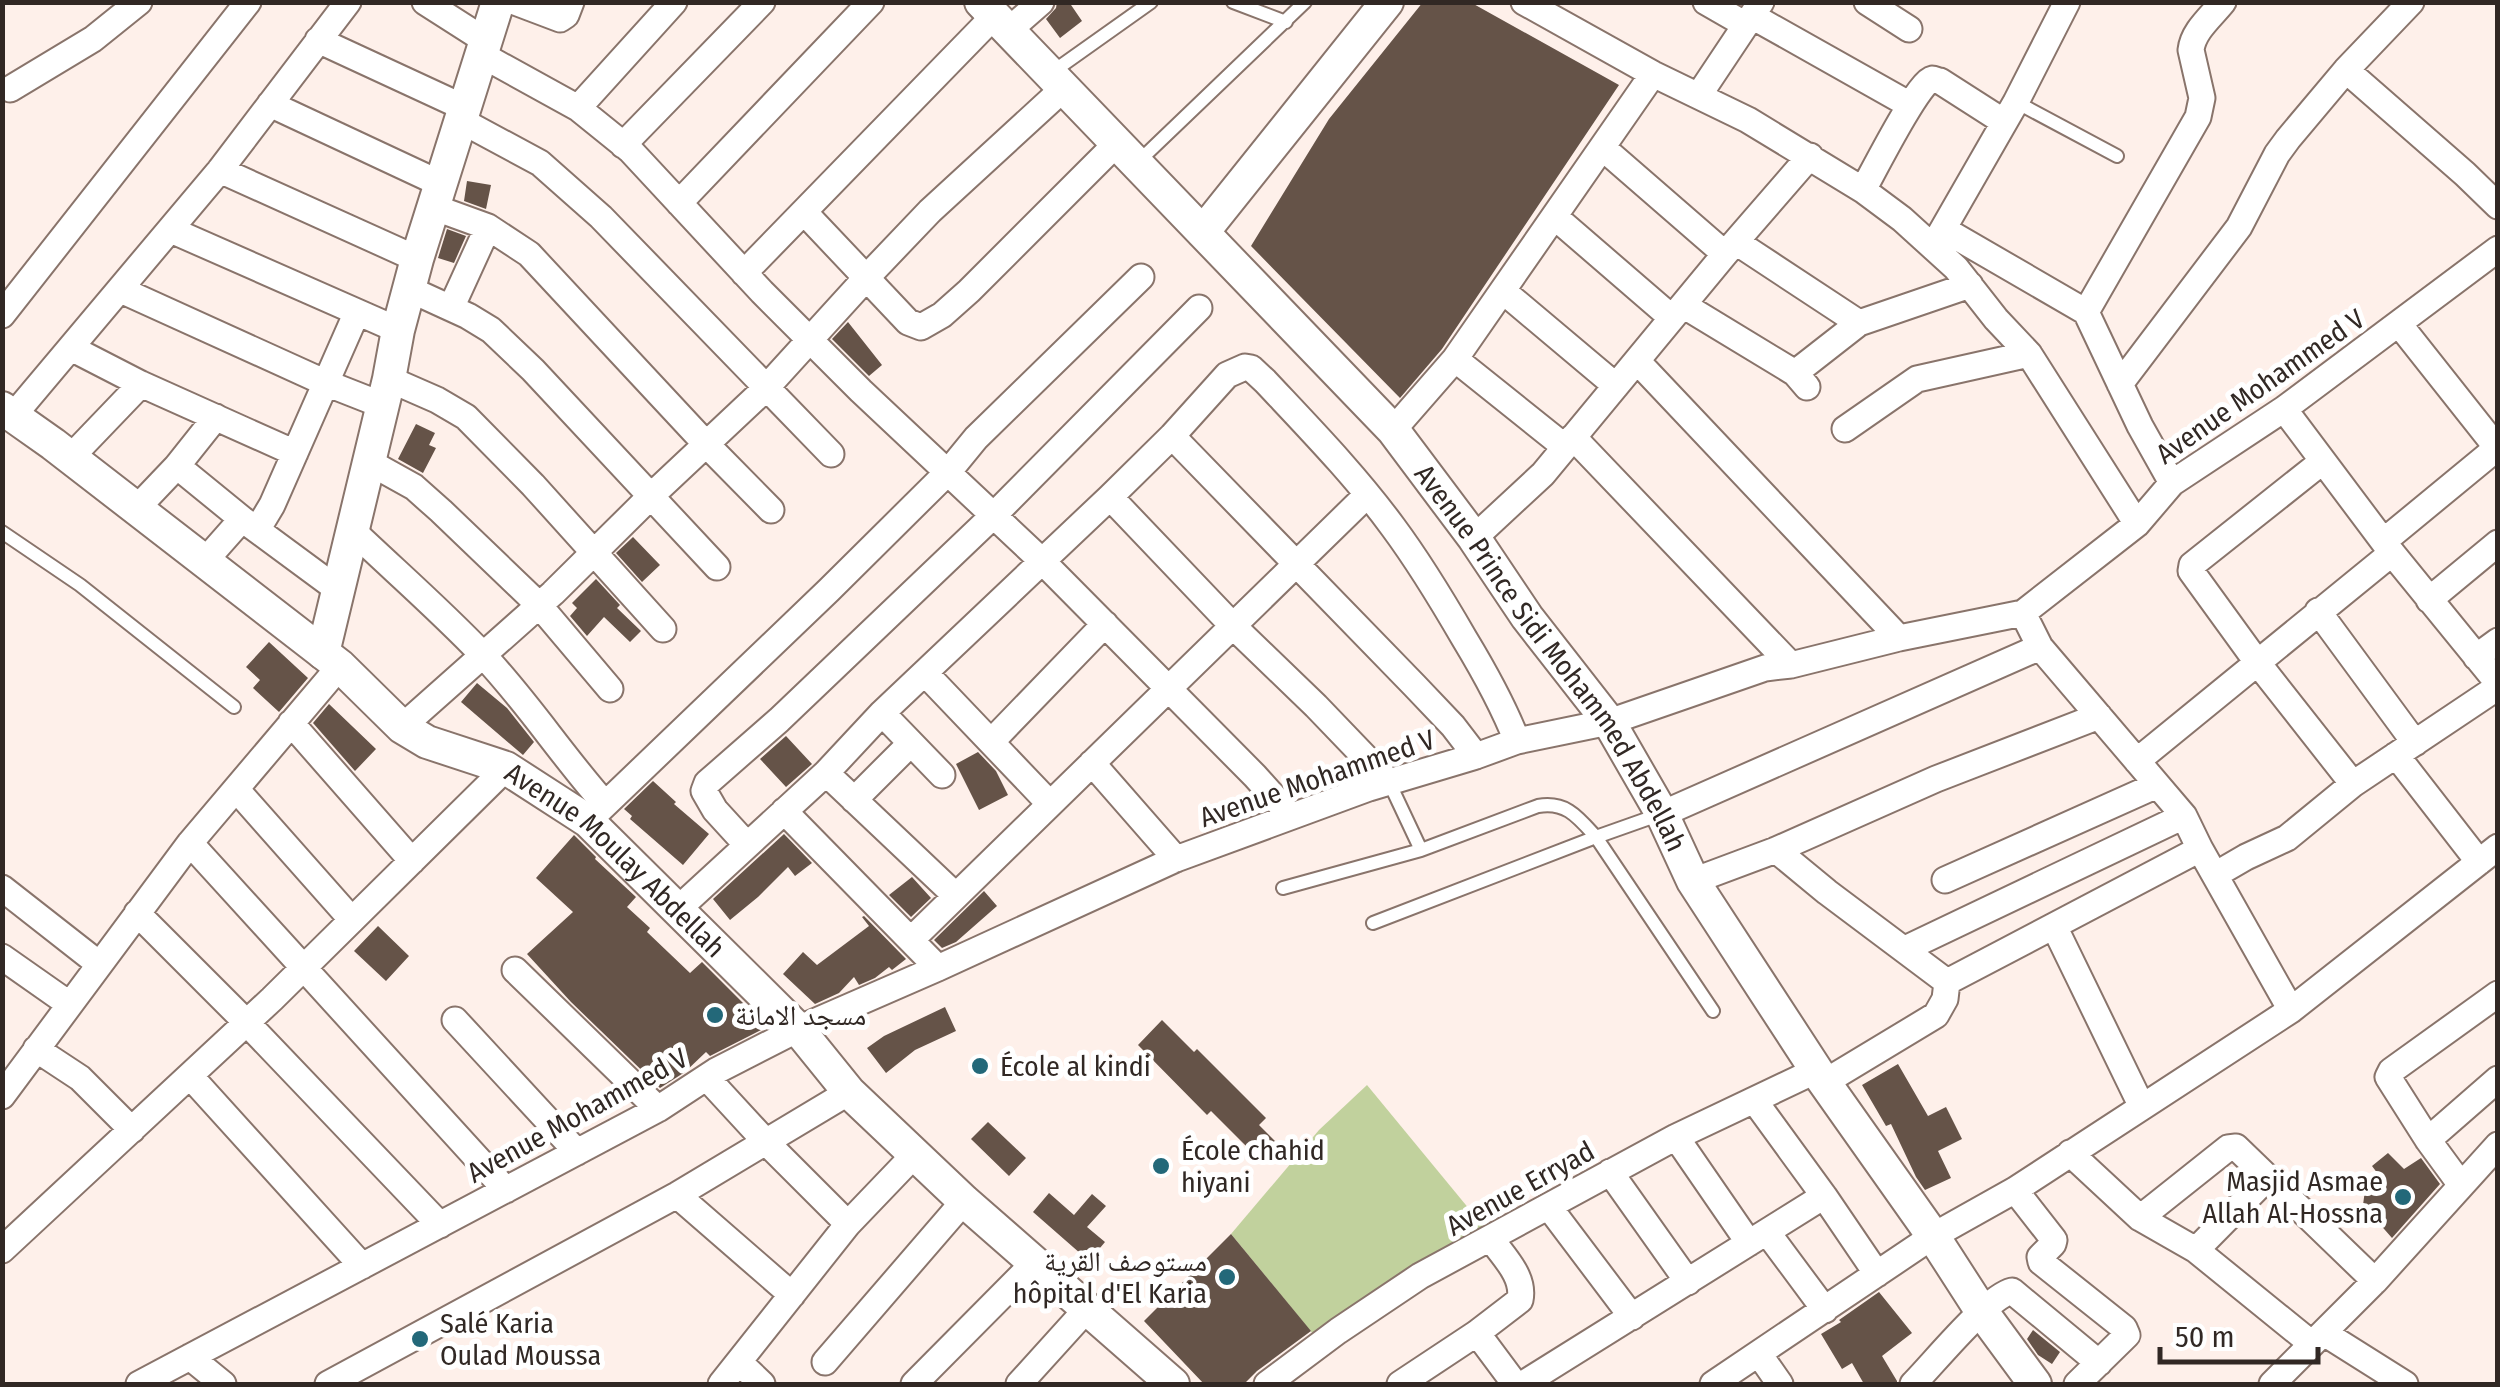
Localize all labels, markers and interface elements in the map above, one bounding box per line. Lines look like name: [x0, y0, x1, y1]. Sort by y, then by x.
street label: Avenue Mohammed V: [2150, 302, 2371, 471]
street label: Avenue Prince Sidi Mohammed Abdellah: [1408, 458, 1693, 857]
street label: Avenue Mohammed V: [1195, 722, 1440, 834]
street label: Avenue Moulay Abdellah: [499, 756, 732, 964]
place label: مسجد الامانة: [735, 999, 866, 1032]
marker: مسجد الامانة: [704, 1004, 726, 1026]
street label: Avenue Mohammed V: [461, 1041, 694, 1190]
place label: École al kindi: [1000, 1050, 1151, 1083]
marker: École al kindi: [969, 1055, 991, 1077]
place label: École chahid hiyani: [1181, 1134, 1325, 1199]
street label: Avenue Erryad: [1441, 1134, 1600, 1243]
marker: École chahid hiyani: [1150, 1155, 1172, 1177]
place label: Masjid Asmae Allah Al-Hossna: [2203, 1165, 2383, 1230]
marker: Masjid Asmae Allah Al-Hossna: [2392, 1186, 2414, 1208]
place label: مستوصف القرية hôpital d'El Karia: [1013, 1245, 1207, 1310]
marker: مستوصف القرية hôpital d'El Karia: [1216, 1266, 1238, 1288]
scale bar: [2160, 1302, 2318, 1364]
place label: Salé Karia Oulad Moussa: [440, 1307, 601, 1372]
text: 50 m: [2175, 1319, 2235, 1355]
marker: Salé Karia Oulad Moussa: [409, 1328, 431, 1350]

